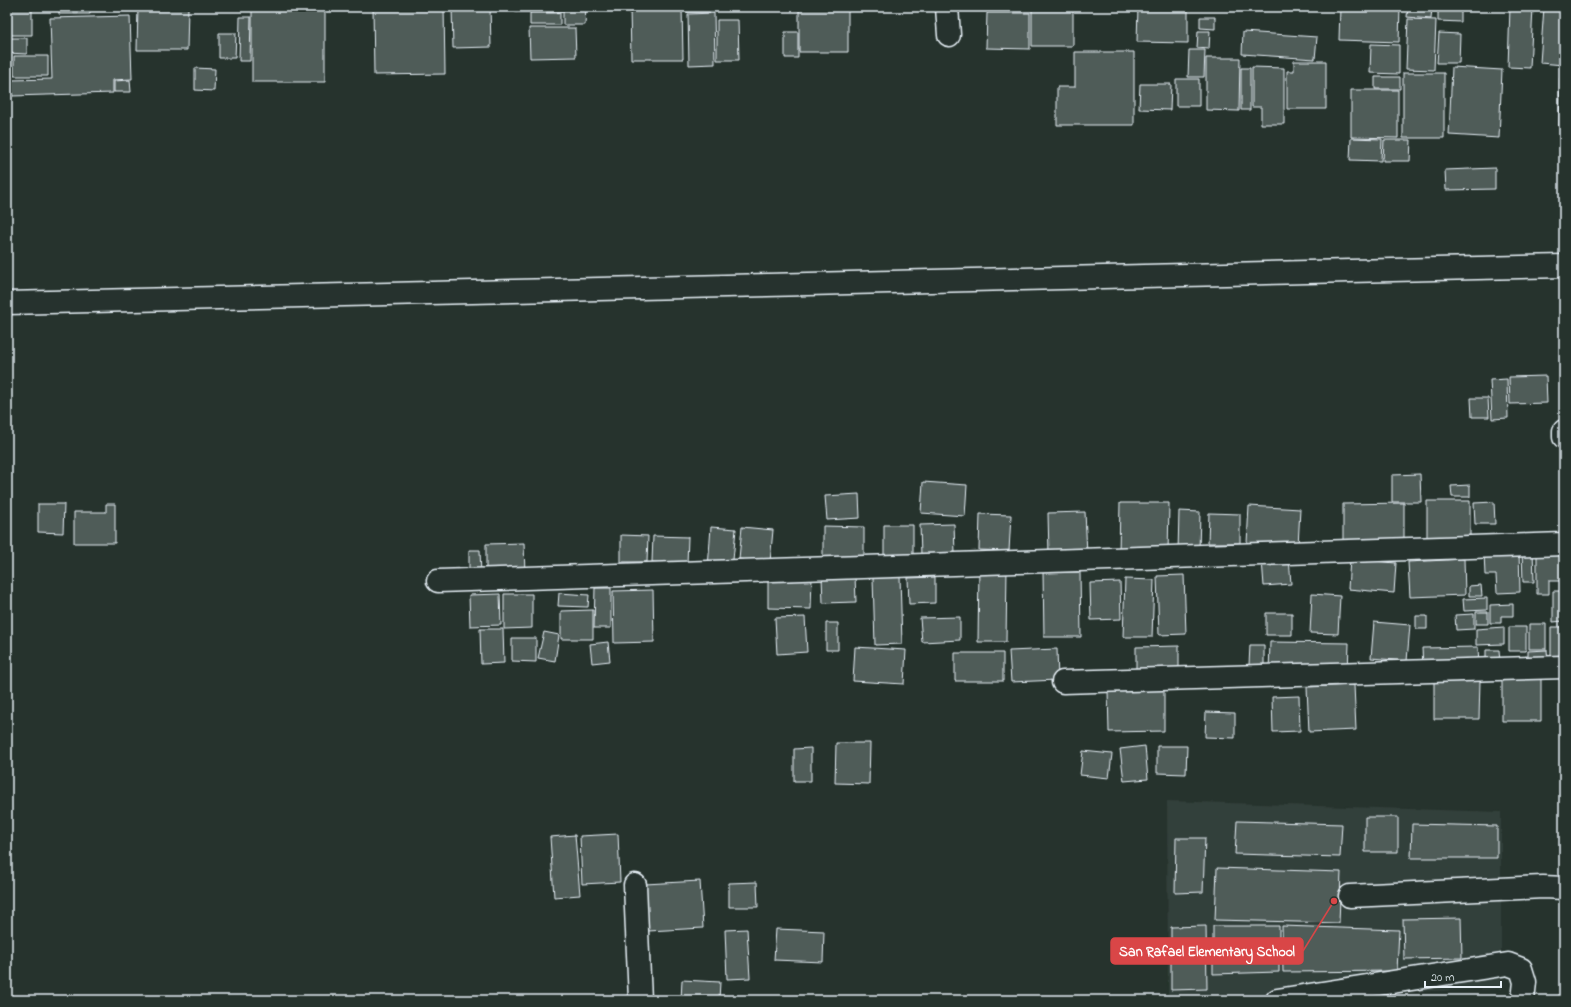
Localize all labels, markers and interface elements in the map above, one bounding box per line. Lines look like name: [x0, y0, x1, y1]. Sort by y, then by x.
callout: San Rafael Elementary School: [1111, 938, 1303, 964]
text: San Rafael Elementary School: [1119, 942, 1296, 965]
scale bar: [1425, 963, 1501, 989]
text: 20 m: [1431, 969, 1454, 987]

